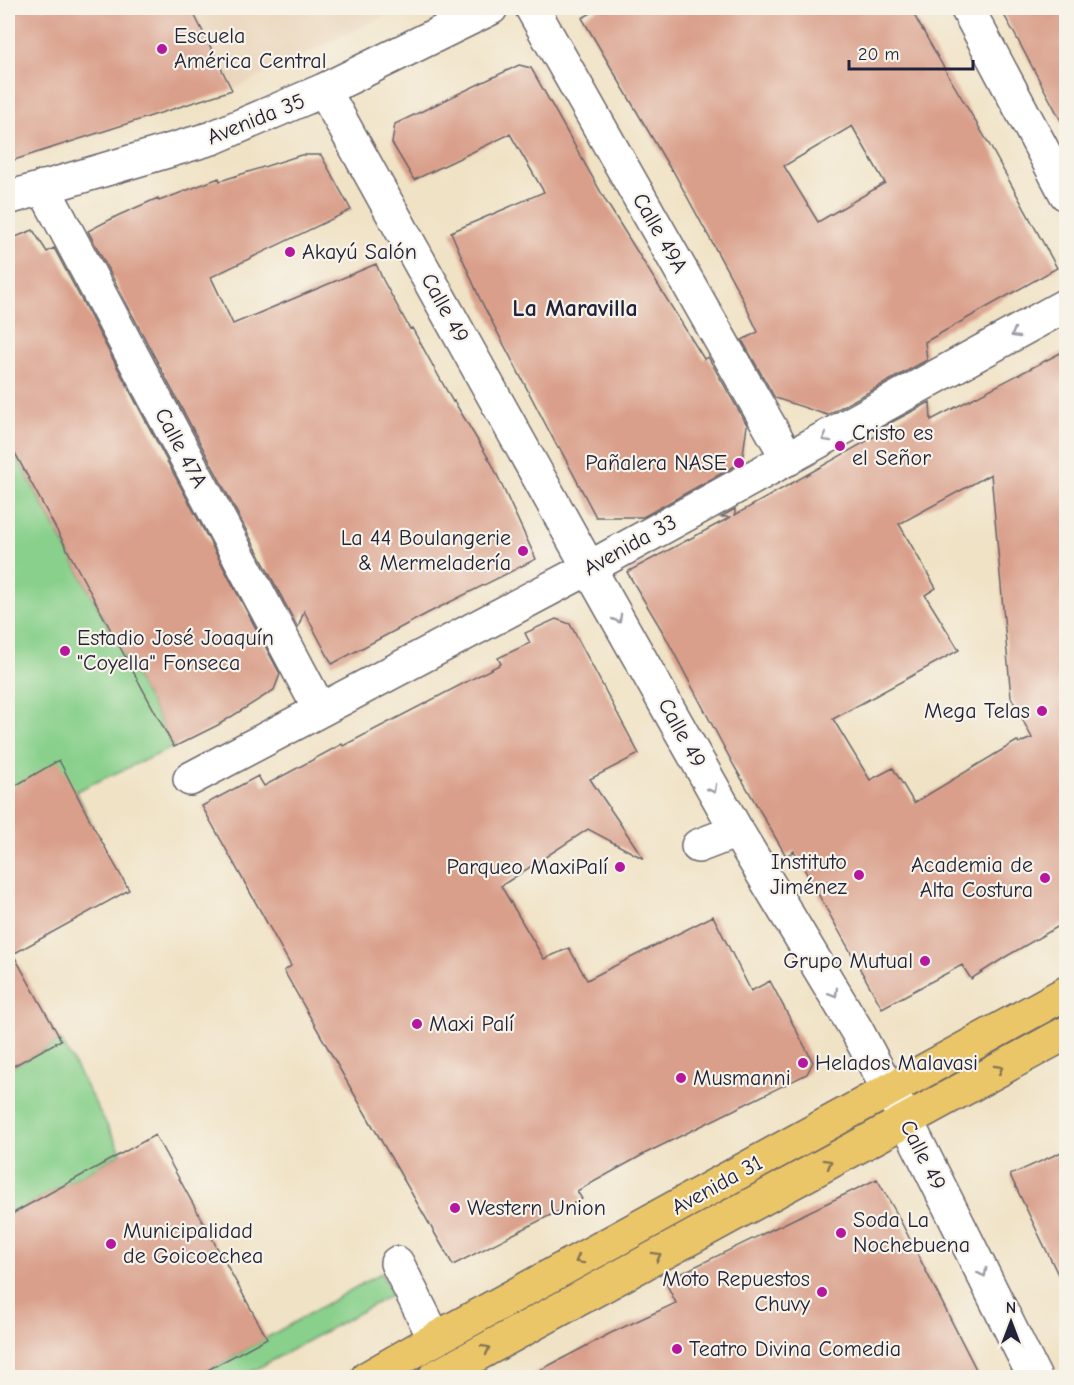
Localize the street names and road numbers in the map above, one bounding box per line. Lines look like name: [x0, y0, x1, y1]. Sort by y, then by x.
street label: Avenida 35: [203, 88, 309, 150]
street label: Calle 49A: [627, 188, 693, 278]
street label: Calle 49: [415, 269, 475, 347]
street label: Calle 47A: [149, 404, 213, 493]
street label: Avenida 33: [579, 509, 681, 581]
street label: Calle 49: [652, 694, 712, 772]
street label: Calle 49: [894, 1116, 952, 1194]
street label: Avenida 31: [667, 1149, 767, 1221]

